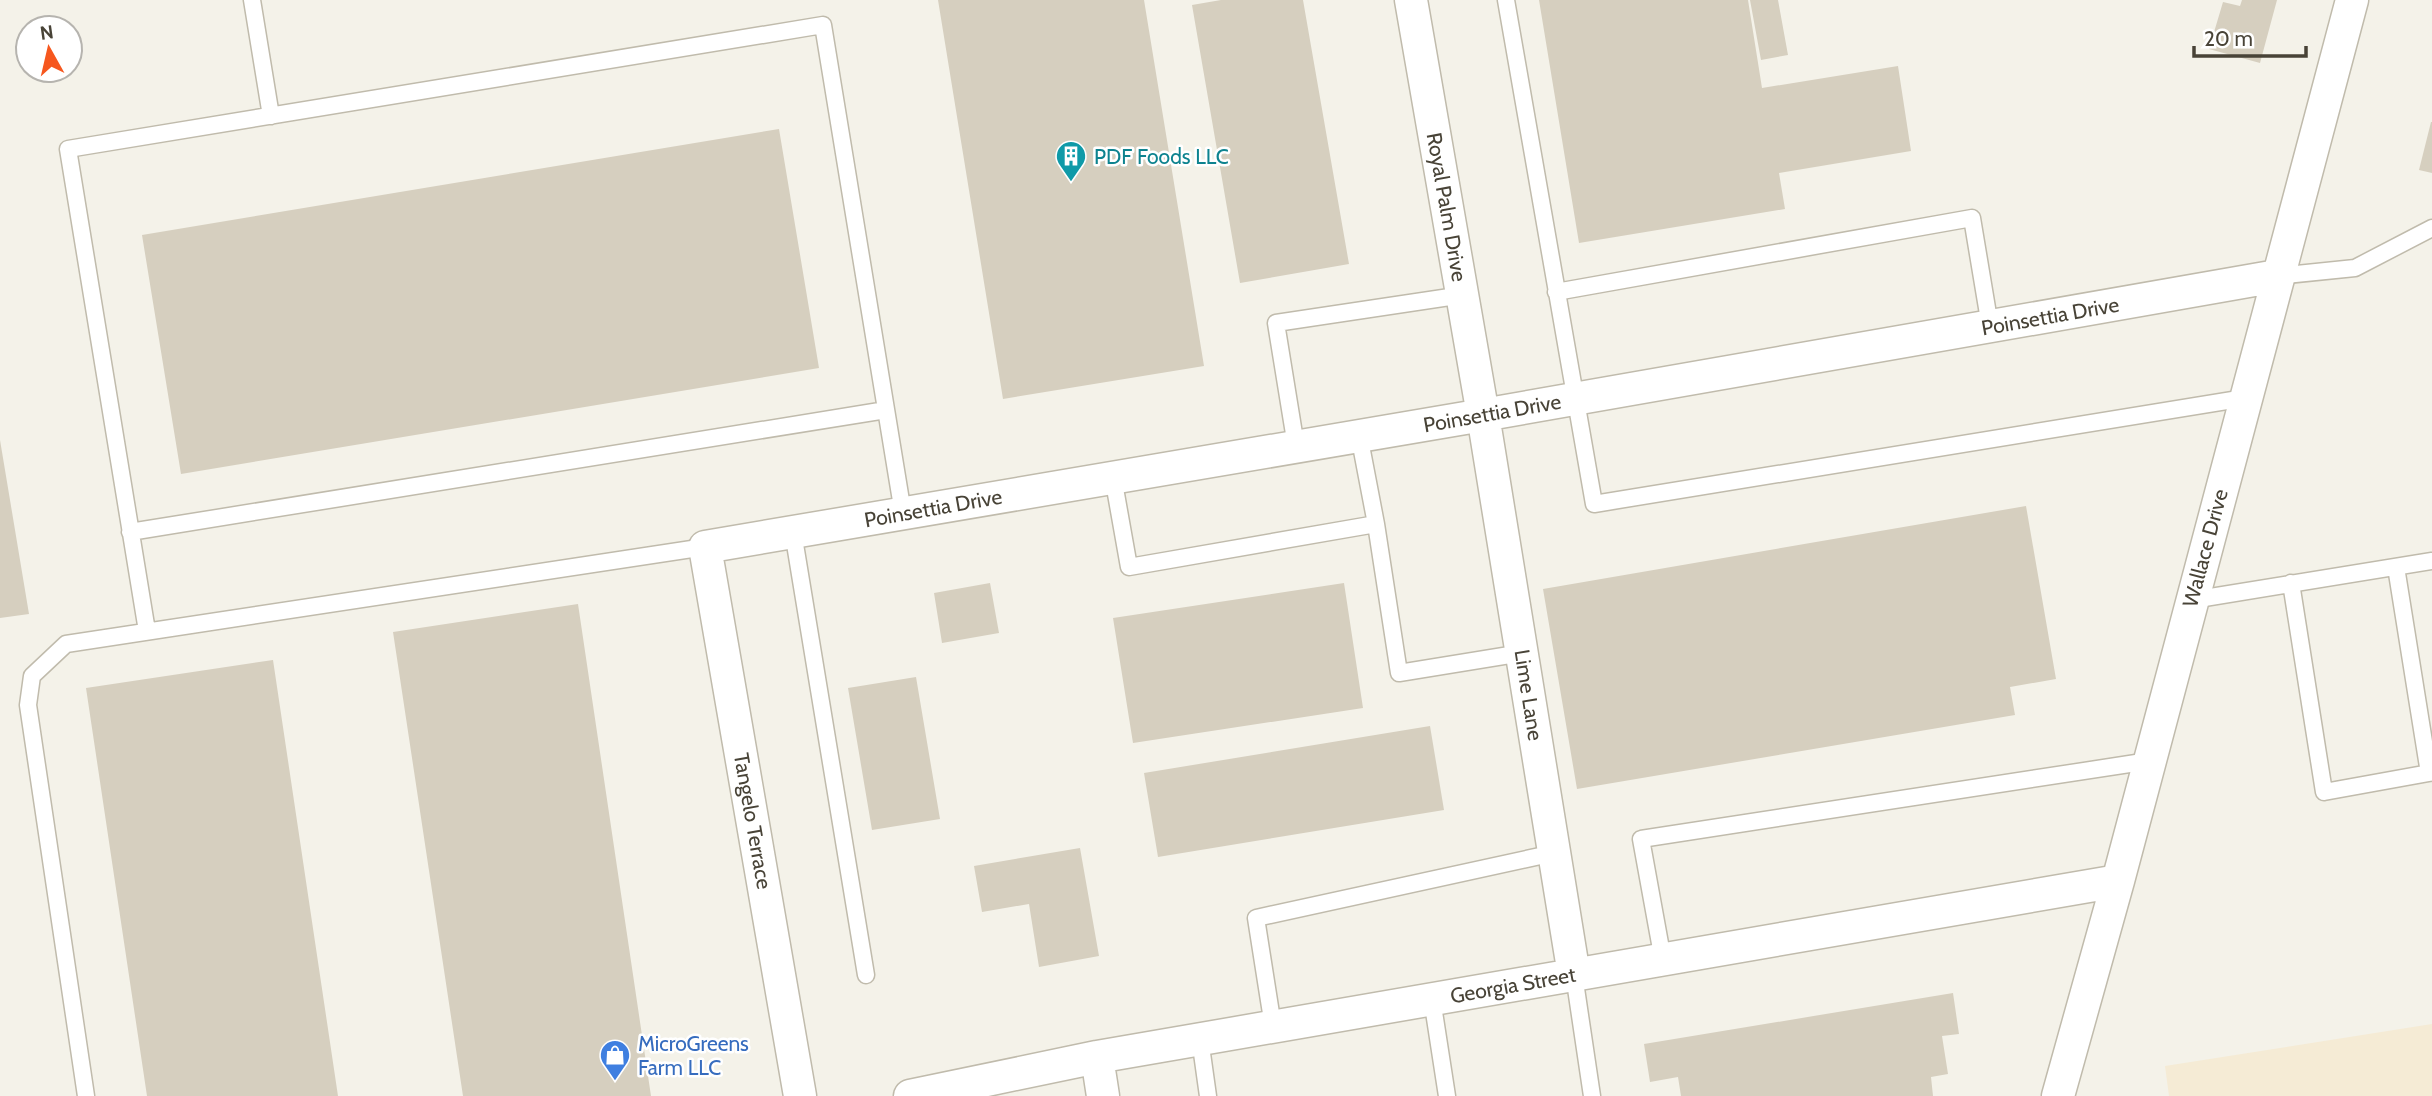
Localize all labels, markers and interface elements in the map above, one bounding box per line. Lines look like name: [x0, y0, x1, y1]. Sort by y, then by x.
north arrow: [14, 14, 84, 84]
scale bar: [2194, 14, 2306, 58]
text: N: [38, 20, 55, 45]
text: 20 m: [2204, 26, 2253, 51]
street label: Royal Palm Drive: [1422, 131, 1472, 284]
building icon: PDF Foods LLC: [1054, 139, 1088, 183]
place label: PDF Foods LLC: [1094, 144, 1229, 169]
street label: Poinsettia Drive: [1979, 292, 2121, 340]
street label: Poinsettia Drive: [1421, 389, 1563, 437]
street label: Poinsettia Drive: [862, 484, 1004, 532]
street label: Wallace Drive: [2177, 486, 2233, 610]
street label: Lime Lane: [1509, 648, 1549, 743]
street label: Tangelo Terrace: [729, 751, 777, 891]
street label: Georgia Street: [1448, 962, 1578, 1008]
place label: MicroGreens Farm LLC: [638, 1031, 749, 1080]
shop icon: MicroGreens Farm LLC: [598, 1038, 632, 1082]

